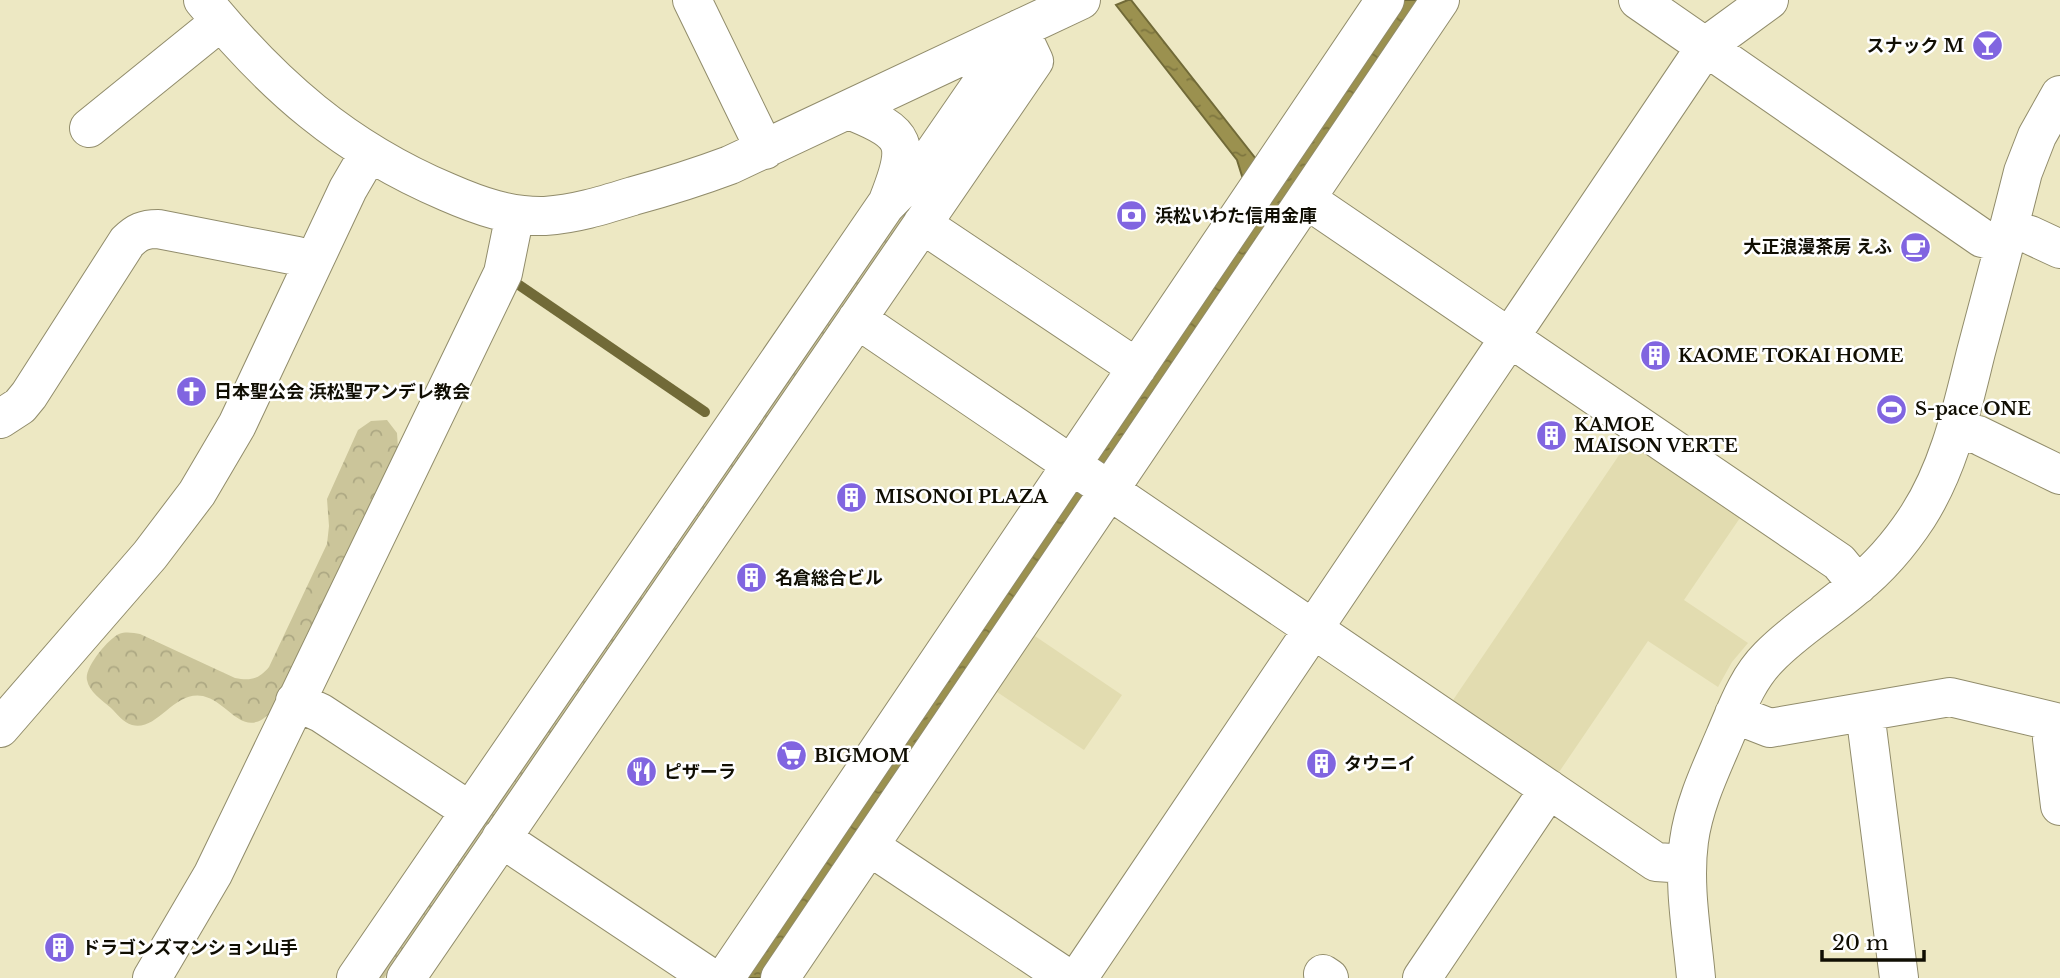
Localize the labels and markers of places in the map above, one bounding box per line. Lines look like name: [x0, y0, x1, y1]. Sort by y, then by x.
bar icon: スナック M: [1970, 29, 2004, 63]
place label: スナック M: [1867, 35, 1964, 57]
bank icon: 浜松いわた信用金庫: [1115, 199, 1149, 233]
place label: 浜松いわた信用金庫: [1155, 205, 1317, 227]
cafe icon: 大正浪漫茶房 えふ: [1898, 230, 1932, 264]
place label: 大正浪漫茶房 えふ: [1743, 236, 1892, 258]
building icon: KAOME TOKAI HOME: [1638, 339, 1672, 373]
place label: KAOME TOKAI HOME: [1678, 345, 1904, 367]
church icon: 日本聖公会 浜松聖アンデレ教会: [174, 375, 208, 409]
place label: 日本聖公会 浜松聖アンデレ教会: [214, 381, 470, 403]
sports icon: S-pace ONE: [1875, 392, 1909, 426]
place label: S-pace ONE: [1915, 398, 2031, 420]
place label: KAMOE MAISON VERTE: [1574, 414, 1738, 457]
building icon: KAMOE MAISON VERTE: [1534, 418, 1568, 452]
building icon: MISONOI PLAZA: [835, 480, 869, 514]
place label: MISONOI PLAZA: [875, 486, 1049, 508]
building icon: 名倉総合ビル: [735, 561, 769, 595]
place label: 名倉総合ビル: [775, 567, 883, 589]
supermarket icon: BIGMOM: [774, 739, 808, 773]
place label: BIGMOM: [814, 745, 910, 767]
building icon: タウニイ: [1304, 747, 1338, 781]
place label: タウニイ: [1344, 753, 1416, 775]
restaurant icon: ピザーラ: [624, 755, 658, 789]
place label: ピザーラ: [664, 761, 736, 783]
building icon: ドラゴンズマンション山手: [42, 931, 76, 965]
place label: ドラゴンズマンション山手: [82, 937, 298, 959]

